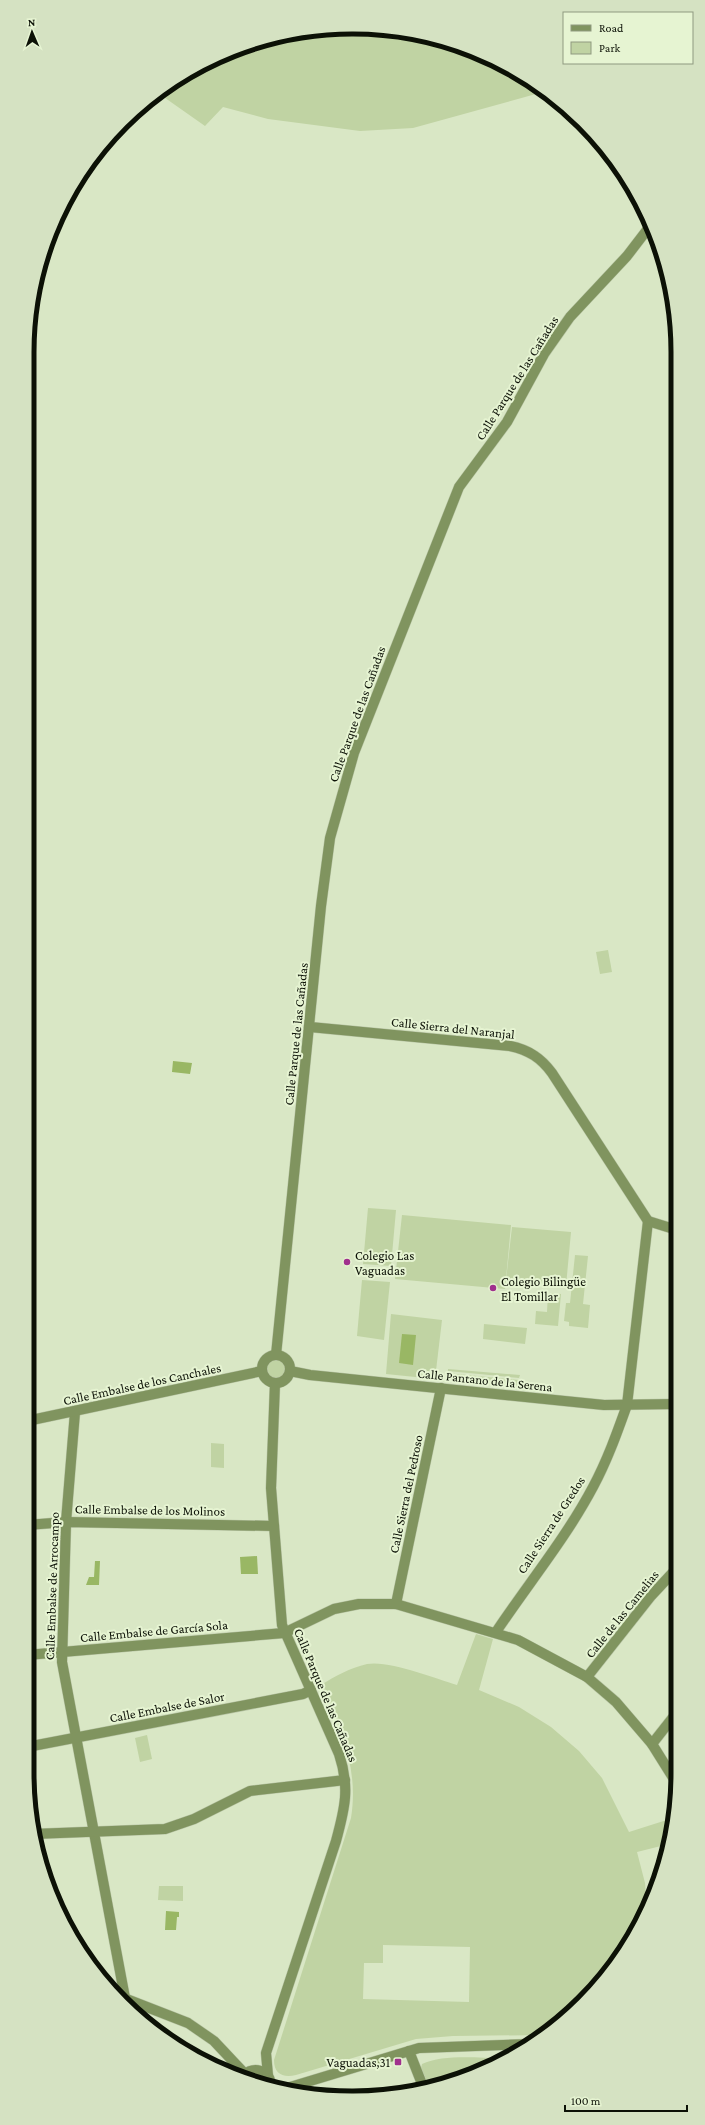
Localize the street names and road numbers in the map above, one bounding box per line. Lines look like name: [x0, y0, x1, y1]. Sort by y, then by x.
street label: Calle Parque de las Cañadas: [473, 313, 561, 443]
street label: Calle Parque de las Cañadas: [325, 644, 389, 784]
street label: Calle Parque de las Cañadas: [281, 962, 311, 1106]
street label: Calle Sierra del Naranjal: [390, 1014, 516, 1043]
street label: Calle Embalse de los Canchales: [62, 1360, 222, 1408]
street label: Calle Pantano de la Serena: [417, 1365, 553, 1395]
street label: Calle Sierra del Pedroso: [386, 1433, 426, 1555]
street label: Calle Sierra de Gredos: [514, 1474, 588, 1576]
street label: Calle Embalse de los Molinos: [75, 1501, 225, 1519]
street label: Calle Embalse de Arrocampo: [42, 1512, 62, 1660]
street label: Calle de las Camelias: [582, 1567, 662, 1661]
street label: Calle Embalse de García Sola: [79, 1617, 229, 1645]
street label: Calle Parque de las Cañadas: [291, 1626, 361, 1764]
street label: Calle Embalse de Salor: [108, 1688, 226, 1726]

